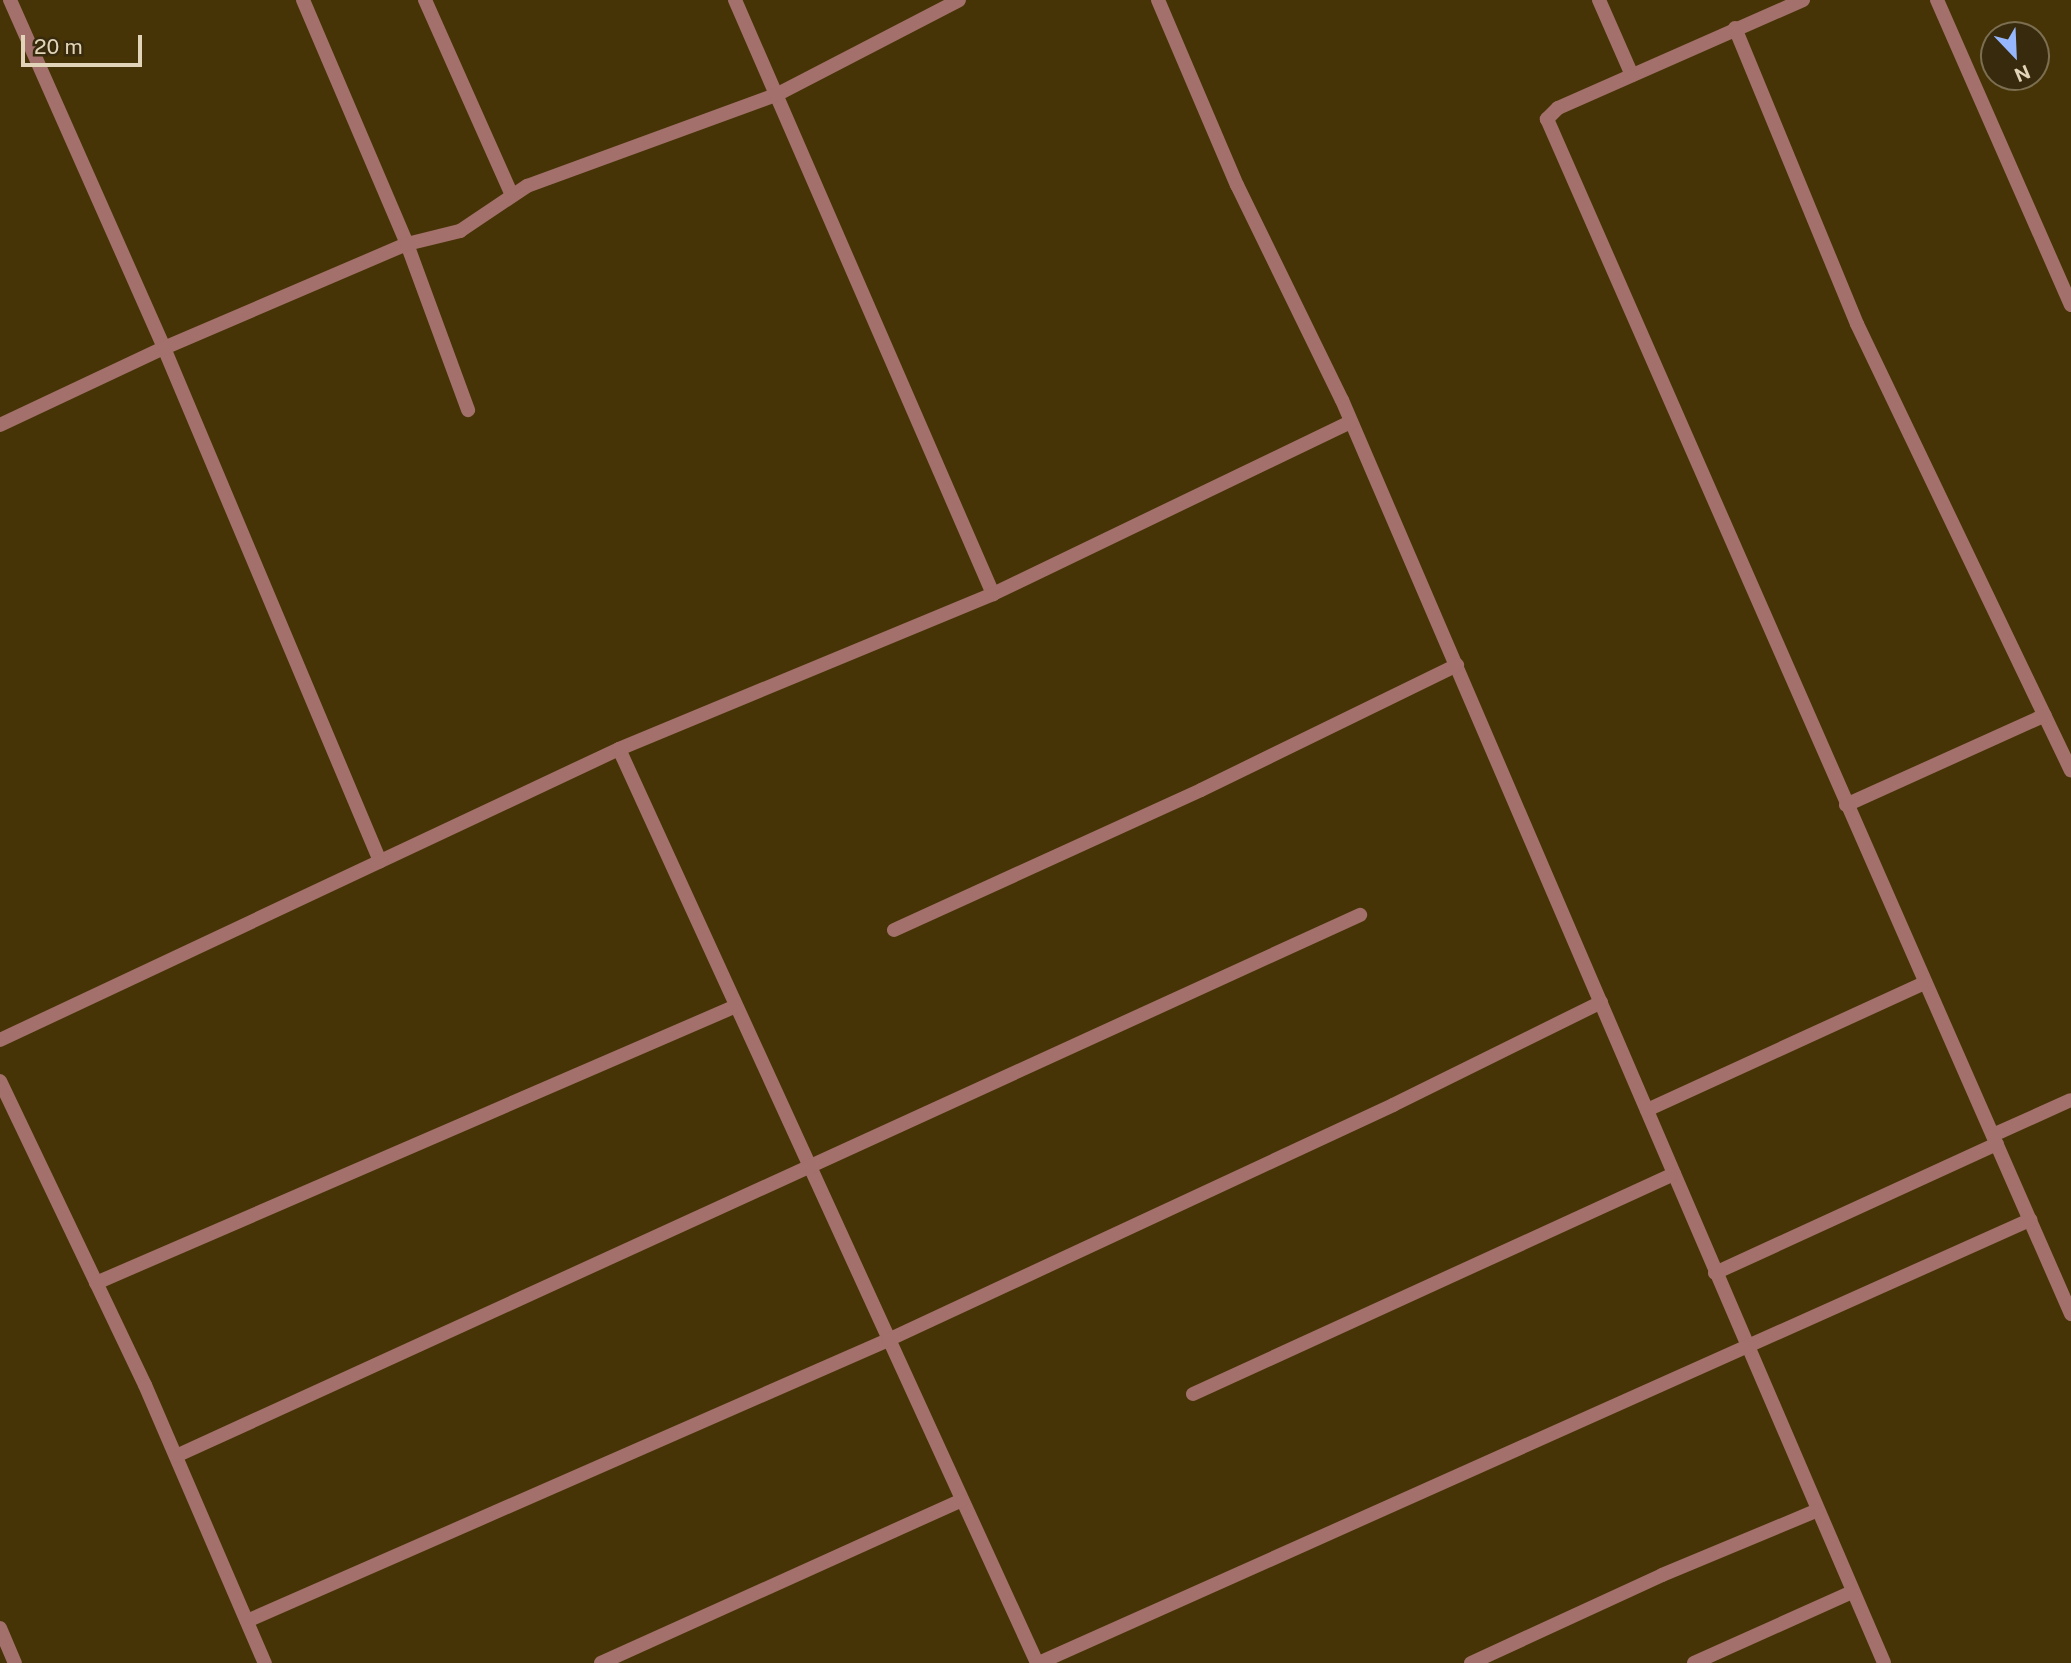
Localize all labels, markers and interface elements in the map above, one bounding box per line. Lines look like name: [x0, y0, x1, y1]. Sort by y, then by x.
scale bar: [24, 21, 145, 65]
north arrow: [1980, 21, 2050, 91]
text: 20 m: [34, 34, 83, 59]
text: N: [2011, 60, 2034, 87]

